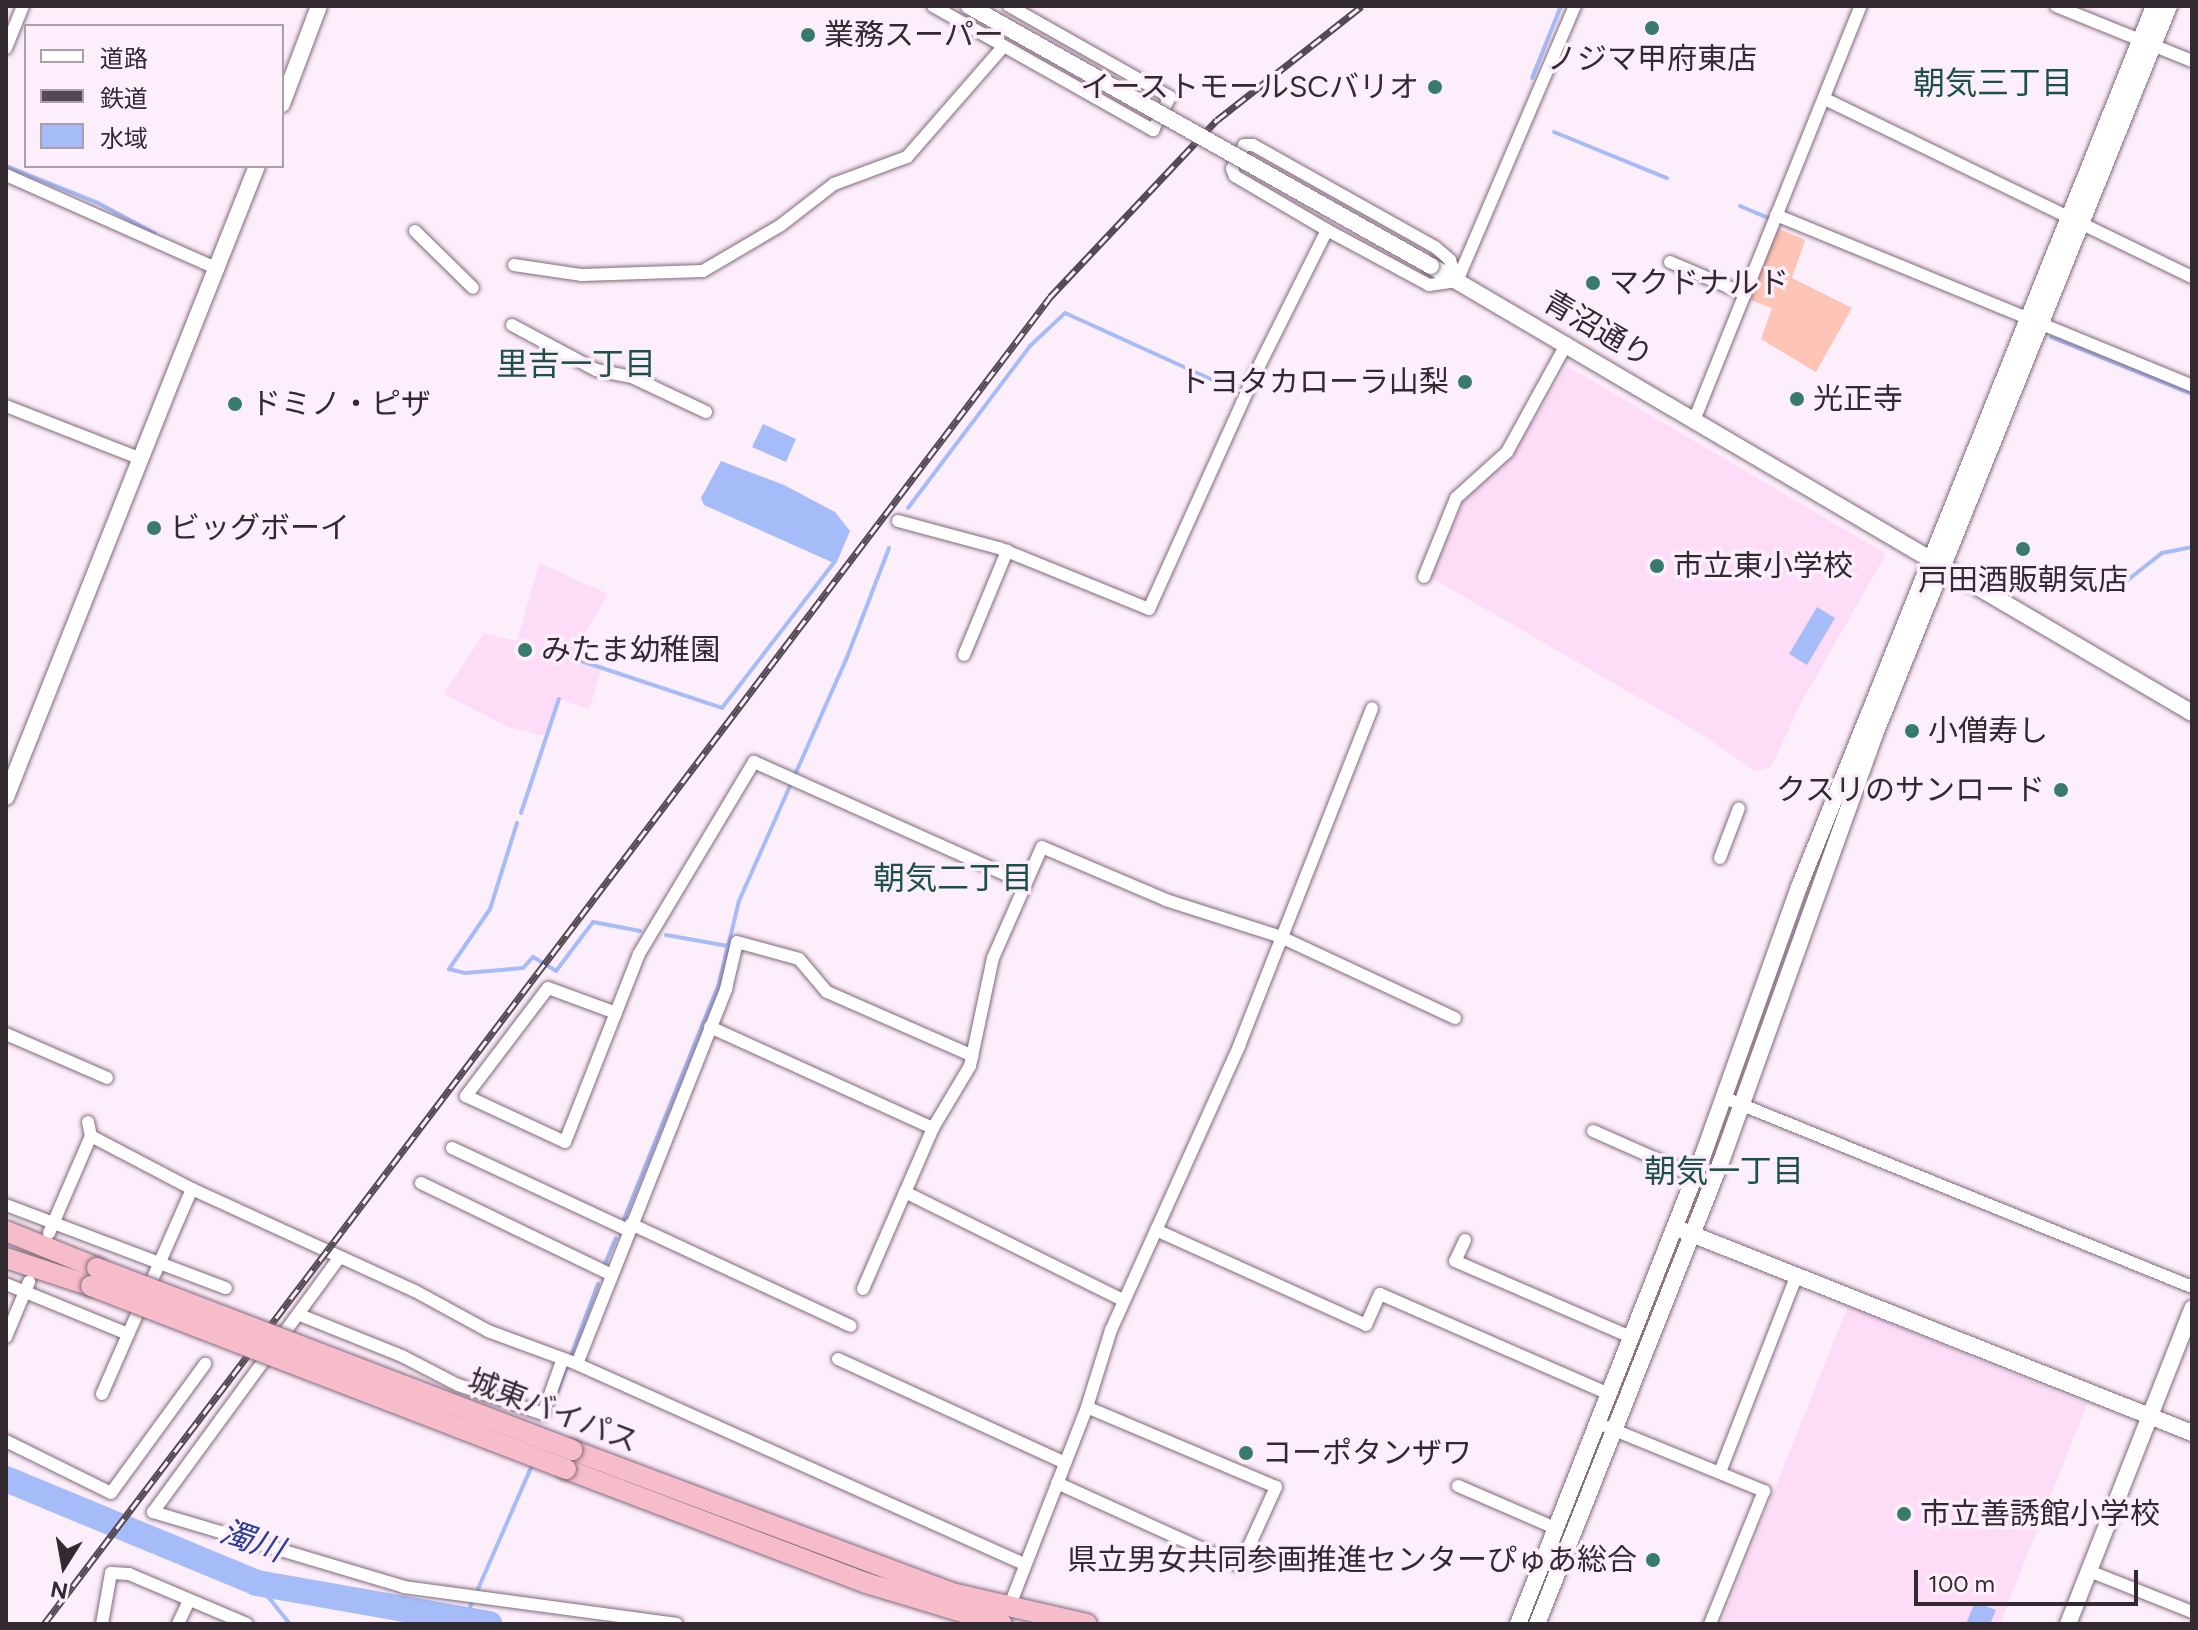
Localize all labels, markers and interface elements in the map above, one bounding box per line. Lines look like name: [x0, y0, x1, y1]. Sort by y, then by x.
place label: 業務スーパー: [824, 17, 1004, 53]
marker: ノジマ甲府東店: [1643, 19, 1661, 37]
legend: [24, 24, 284, 168]
marker: 業務スーパー: [799, 26, 817, 44]
place label: ノジマ甲府東店: [1547, 41, 1757, 77]
text: 道路: [100, 44, 148, 73]
district label: 朝気三丁目: [1913, 64, 2073, 102]
place label: イーストモールSCバリオ: [1079, 69, 1419, 105]
marker: イーストモールSCバリオ: [1426, 78, 1444, 96]
text: 鉄道: [100, 84, 148, 113]
text: 水域: [100, 124, 148, 153]
place label: マクドナルド: [1609, 265, 1789, 301]
marker: マクドナルド: [1584, 274, 1602, 292]
street label: 青沼通り: [1537, 283, 1659, 375]
district label: 里吉一丁目: [496, 345, 656, 383]
place label: トヨタカローラ山梨: [1179, 364, 1449, 400]
marker: トヨタカローラ山梨: [1456, 373, 1474, 391]
place label: 光正寺: [1813, 381, 1903, 417]
place label: ドミノ・ピザ: [251, 386, 431, 422]
marker: 光正寺: [1788, 390, 1806, 408]
marker: ドミノ・ピザ: [226, 395, 244, 413]
place label: ビッグボーイ: [170, 510, 350, 546]
marker: ビッグボーイ: [145, 519, 163, 537]
marker: 戸田酒販朝気店: [2014, 540, 2032, 558]
place label: 市立東小学校: [1673, 548, 1853, 584]
marker: 市立東小学校: [1648, 557, 1666, 575]
place label: 戸田酒販朝気店: [1918, 562, 2128, 598]
place label: みたま幼稚園: [541, 632, 721, 668]
marker: みたま幼稚園: [516, 641, 534, 659]
place label: 小僧寿し: [1928, 713, 2048, 749]
marker: 小僧寿し: [1903, 722, 1921, 740]
place label: クスリのサンロード: [1775, 772, 2045, 808]
marker: クスリのサンロード: [2052, 781, 2070, 799]
district label: 朝気二丁目: [873, 859, 1033, 897]
district label: 朝気一丁目: [1644, 1152, 1804, 1190]
street label: 城東バイパス: [463, 1362, 643, 1460]
place label: コーポタンザワ: [1262, 1435, 1472, 1471]
marker: コーポタンザワ: [1237, 1444, 1255, 1462]
place label: 市立善誘館小学校: [1920, 1496, 2160, 1532]
marker: 市立善誘館小学校: [1895, 1505, 1913, 1523]
water label: 濁川: [215, 1512, 289, 1570]
north arrow: [24, 1526, 104, 1606]
place label: 県立男女共同参画推進センターぴゅあ総合: [1067, 1542, 1637, 1578]
marker: 県立男女共同参画推進センターぴゅあ総合: [1644, 1551, 1662, 1569]
scale bar: [1918, 1554, 2142, 1604]
text: 100 m: [1928, 1569, 1995, 1598]
text: N: [48, 1575, 70, 1605]

